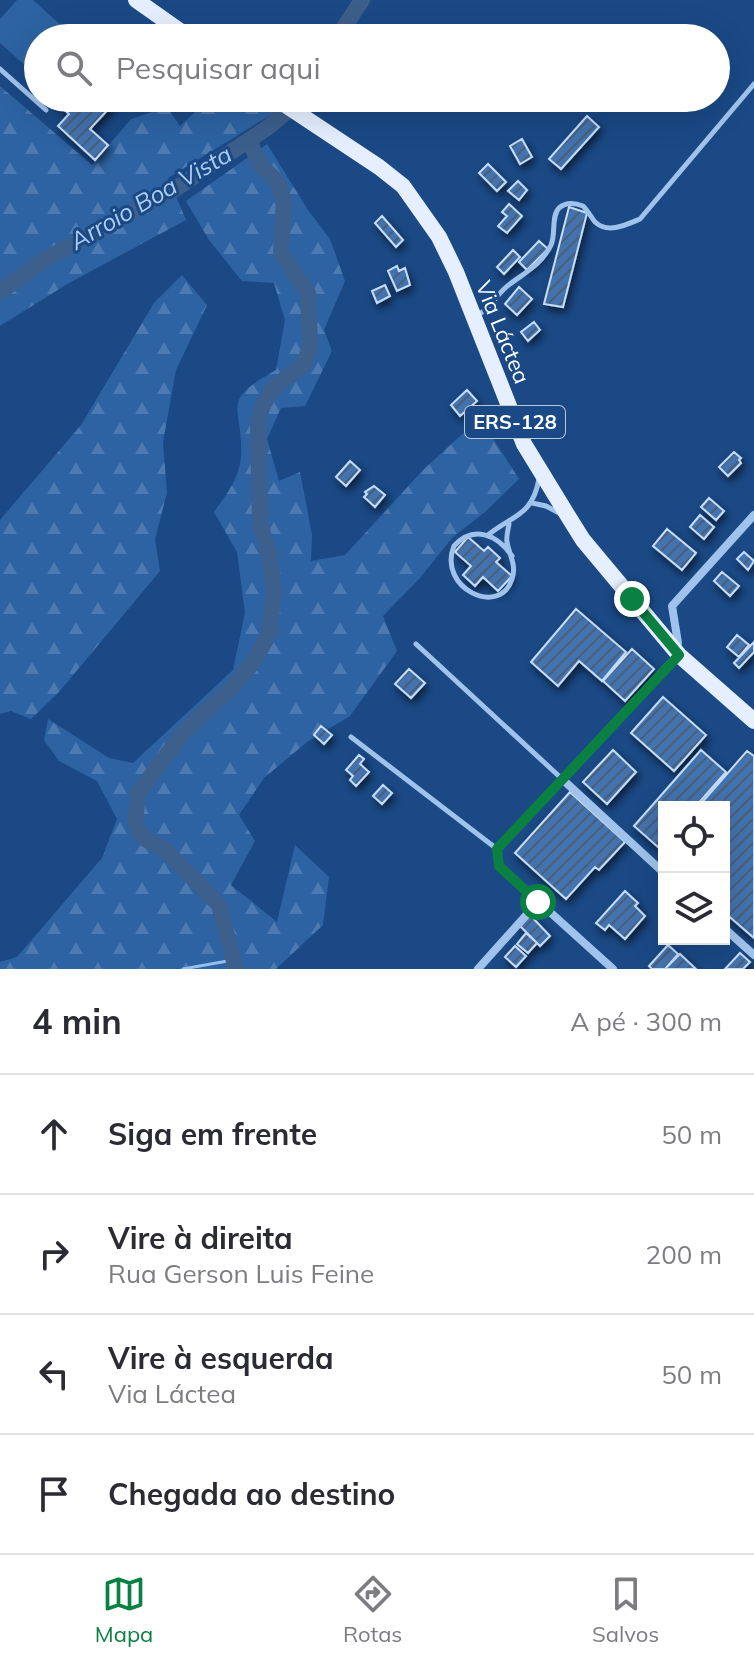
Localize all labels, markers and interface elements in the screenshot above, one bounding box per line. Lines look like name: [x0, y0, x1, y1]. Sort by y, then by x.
search box: [24, 24, 730, 112]
icon: search: [52, 46, 96, 90]
text: Pesquisar aqui: [116, 49, 321, 87]
water label: Arroio Boa Vista: [63, 139, 237, 256]
street label: Via Láctea: [470, 277, 536, 387]
road number: ERS-128: [465, 406, 565, 438]
route end: [614, 581, 650, 617]
map controls: [658, 801, 730, 945]
button: locate: [658, 801, 730, 873]
button: layers: [658, 873, 730, 945]
route start: [520, 884, 556, 920]
text: 4 min: [32, 1000, 122, 1043]
text: A pé · 300 m: [570, 1005, 722, 1038]
icon: ahead: [32, 1112, 76, 1156]
text: Siga em frente: [108, 1115, 317, 1153]
text: 50 m: [661, 1118, 722, 1151]
text: Vire à direita: [108, 1219, 293, 1257]
icon: right: [32, 1232, 76, 1276]
text: 200 m: [646, 1238, 722, 1271]
text: Rua Gerson Luis Feine: [108, 1257, 374, 1290]
text: Vire à esquerda: [108, 1339, 334, 1377]
icon: left: [32, 1352, 76, 1396]
text: 50 m: [661, 1358, 722, 1391]
text: Via Láctea: [108, 1377, 236, 1410]
icon: arrive: [32, 1472, 76, 1516]
text: Chegada ao destino: [108, 1475, 395, 1513]
tab: Mapa: [95, 1572, 153, 1648]
tab: Rotas: [343, 1572, 402, 1648]
tab: Salvos: [592, 1572, 659, 1648]

